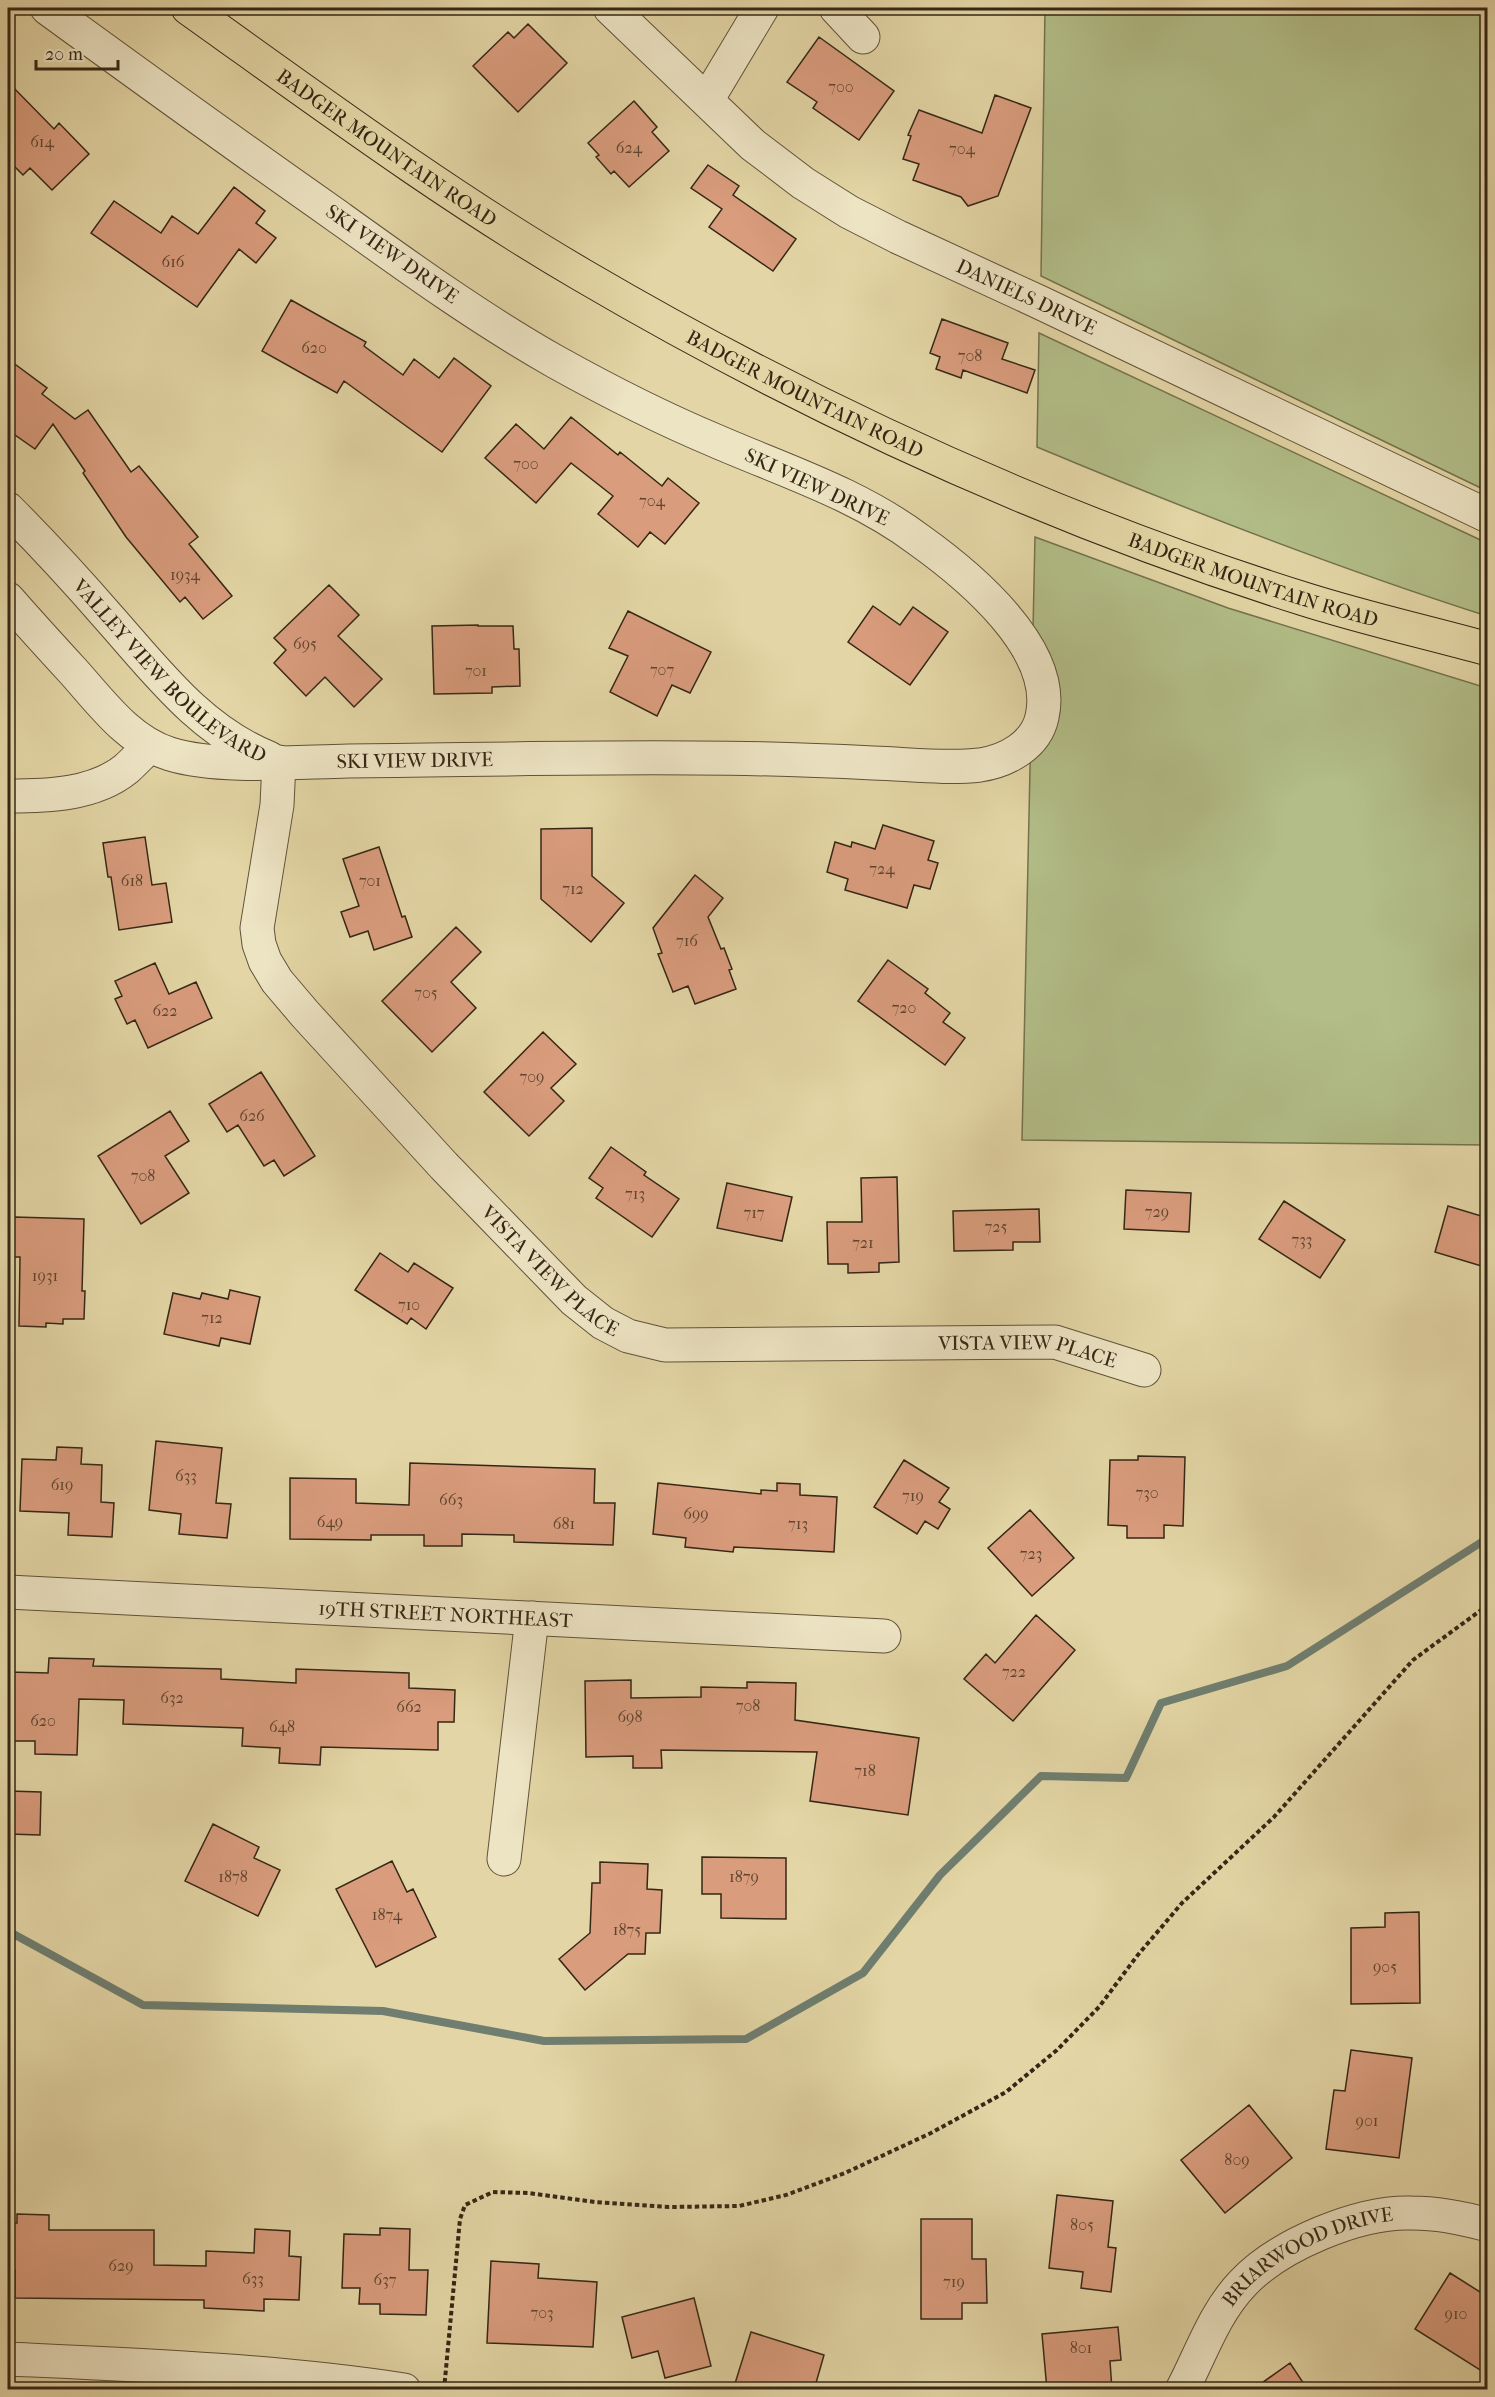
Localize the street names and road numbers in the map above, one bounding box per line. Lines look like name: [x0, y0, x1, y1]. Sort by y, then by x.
street label: BADGER MOUNTAIN ROAD: [272, 64, 501, 231]
street label: SKI VIEW DRIVE: [321, 200, 463, 308]
street label: DANIELS DRIVE: [953, 254, 1101, 339]
street label: BADGER MOUNTAIN ROAD: [683, 325, 927, 462]
street label: SKI VIEW DRIVE: [741, 443, 893, 531]
street label: BADGER MOUNTAIN ROAD: [1125, 528, 1381, 631]
street label: VALLEY VIEW BOULEVARD: [68, 573, 270, 767]
street label: SKI VIEW DRIVE: [336, 748, 493, 773]
street label: VISTA VIEW PLACE: [476, 1200, 623, 1341]
street label: VISTA VIEW PLACE: [937, 1330, 1120, 1372]
street label: 19TH STREET NORTHEAST: [318, 1596, 574, 1632]
street label: BRIARWOOD DRIVE: [1217, 2202, 1394, 2311]

